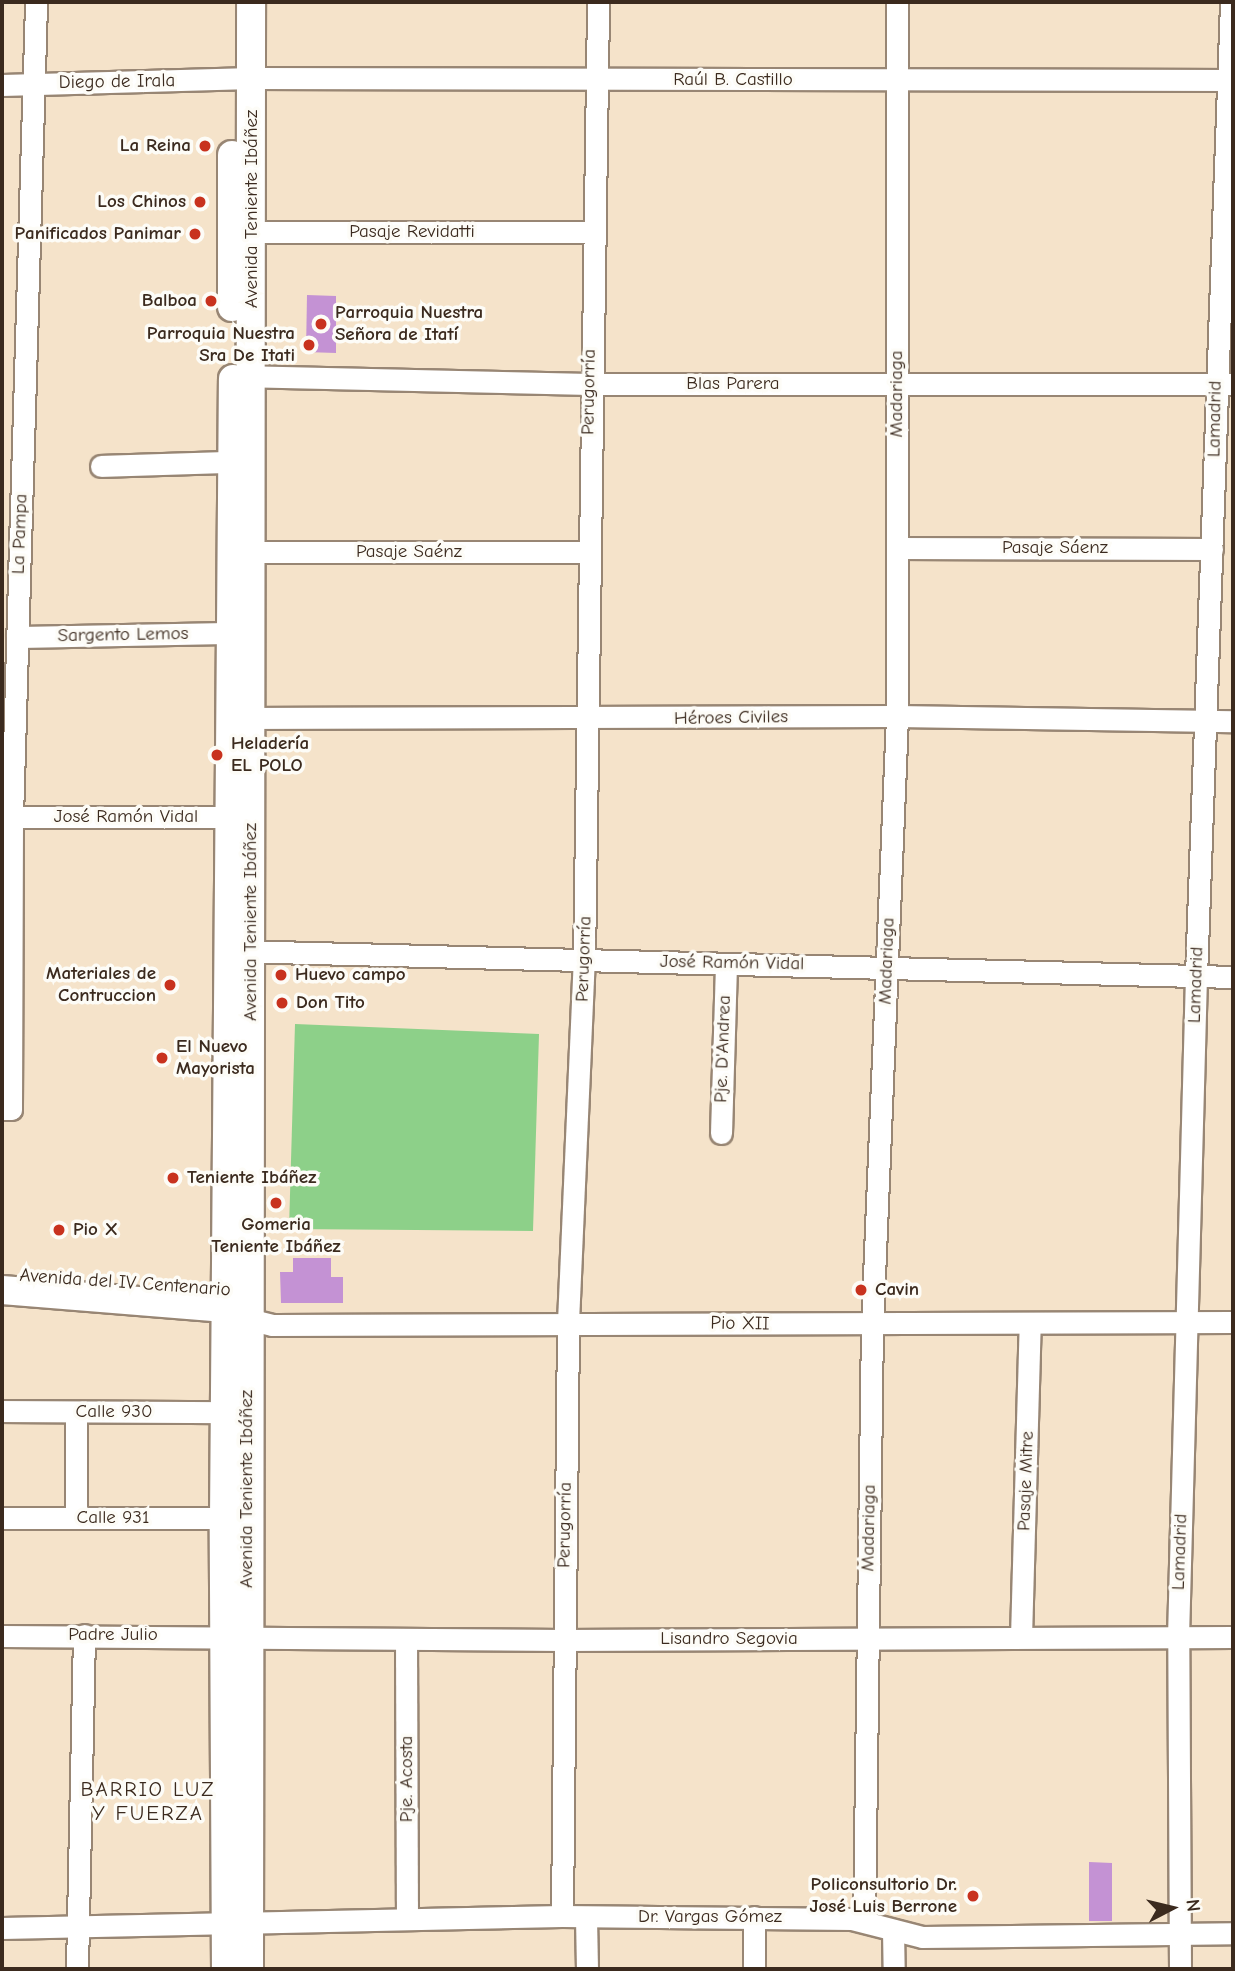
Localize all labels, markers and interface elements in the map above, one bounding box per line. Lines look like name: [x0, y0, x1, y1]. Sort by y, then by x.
street label: Raúl B. Castillo: [673, 69, 793, 91]
street label: Diego de Irala: [59, 70, 175, 94]
street label: Avenida Teniente Ibáñez: [241, 110, 263, 308]
place label: La Reina: [120, 135, 191, 157]
marker: La Reina: [197, 138, 213, 154]
place label: Los Chinos: [97, 191, 186, 213]
marker: Los Chinos: [192, 194, 208, 210]
street label: Pasaje Revidatti: [349, 221, 475, 243]
place label: Panificados Panimar: [15, 223, 181, 245]
marker: Panificados Panimar: [187, 226, 203, 242]
place label: Balboa: [142, 290, 197, 312]
marker: Balboa: [203, 293, 219, 309]
place label: Parroquia Nuestra Señora de Itatí: [335, 302, 483, 346]
marker: Parroquia Nuestra Señora de Itatí: [313, 316, 329, 332]
place label: Parroquia Nuestra Sra De Itati: [147, 323, 295, 367]
marker: Parroquia Nuestra Sra De Itati: [301, 337, 317, 353]
street label: Perugorría: [577, 349, 601, 435]
street label: Madariaga: [886, 350, 908, 438]
street label: Blas Parera: [686, 373, 780, 395]
street label: Lamadrid: [1203, 381, 1227, 457]
street label: La Pampa: [7, 493, 33, 575]
street label: Pasaje Sáenz: [1002, 537, 1108, 559]
street label: Pasaje Saénz: [356, 541, 462, 563]
street label: Sargento Lemos: [57, 622, 189, 648]
street label: Héroes Civiles: [674, 706, 788, 730]
place label: Heladería EL POLO: [231, 733, 309, 777]
marker: Heladería EL POLO: [209, 747, 225, 763]
street label: José Ramón Vidal: [54, 806, 198, 828]
street label: Avenida Teniente Ibáñez: [240, 823, 262, 1021]
street label: Perugorría: [571, 916, 597, 1002]
street label: Madariaga: [874, 917, 900, 1005]
street label: Lamadrid: [1183, 946, 1209, 1024]
street label: José Ramón Vidal: [660, 950, 804, 976]
place label: Materiales de Contruccion: [46, 963, 156, 1007]
place label: Huevo campo: [295, 964, 406, 986]
marker: Huevo campo: [273, 967, 289, 983]
marker: Materiales de Contruccion: [162, 977, 178, 993]
place label: Don Tito: [296, 992, 365, 1014]
marker: Don Tito: [274, 995, 290, 1011]
street label: Pje. D'Andrea: [710, 995, 736, 1103]
place label: El Nuevo Mayorista: [176, 1036, 255, 1080]
marker: El Nuevo Mayorista: [154, 1050, 170, 1066]
place label: Teniente Ibáñez: [187, 1167, 316, 1189]
marker: Teniente Ibáñez: [165, 1170, 181, 1186]
marker: Gomeria Teniente Ibáñez: [268, 1195, 284, 1211]
place label: Gomeria Teniente Ibáñez: [211, 1214, 341, 1258]
place label: Pio X: [73, 1219, 118, 1241]
marker: Pio X: [51, 1222, 67, 1238]
street label: Avenida del IV Centenario: [19, 1264, 231, 1302]
place label: Cavin: [875, 1279, 919, 1301]
marker: Cavin: [853, 1282, 869, 1298]
street label: Pio XII: [710, 1312, 770, 1336]
street label: Avenida Teniente Ibáñez: [236, 1390, 258, 1588]
street label: Calle 930: [76, 1401, 152, 1423]
street label: Pasaje Mitre: [1013, 1431, 1039, 1531]
street label: Perugorría: [553, 1482, 577, 1568]
street label: Madariaga: [857, 1484, 881, 1572]
street label: Calle 931: [77, 1507, 149, 1529]
street label: Lamadrid: [1167, 1513, 1193, 1591]
street label: Padre Julio: [68, 1624, 158, 1646]
street label: Lisandro Segovia: [660, 1628, 798, 1650]
street label: Pje. Acosta: [396, 1736, 418, 1822]
district label: BARRIO LUZ Y FUERZA: [82, 1776, 214, 1826]
north arrow: [1137, 1873, 1207, 1943]
place label: Policonsultorio Dr. José Luis Berrone: [810, 1874, 957, 1918]
marker: Policonsultorio Dr. José Luis Berrone: [963, 1886, 983, 1906]
text: N: [1181, 1898, 1205, 1913]
street label: Dr. Vargas Gómez: [638, 1906, 782, 1928]

